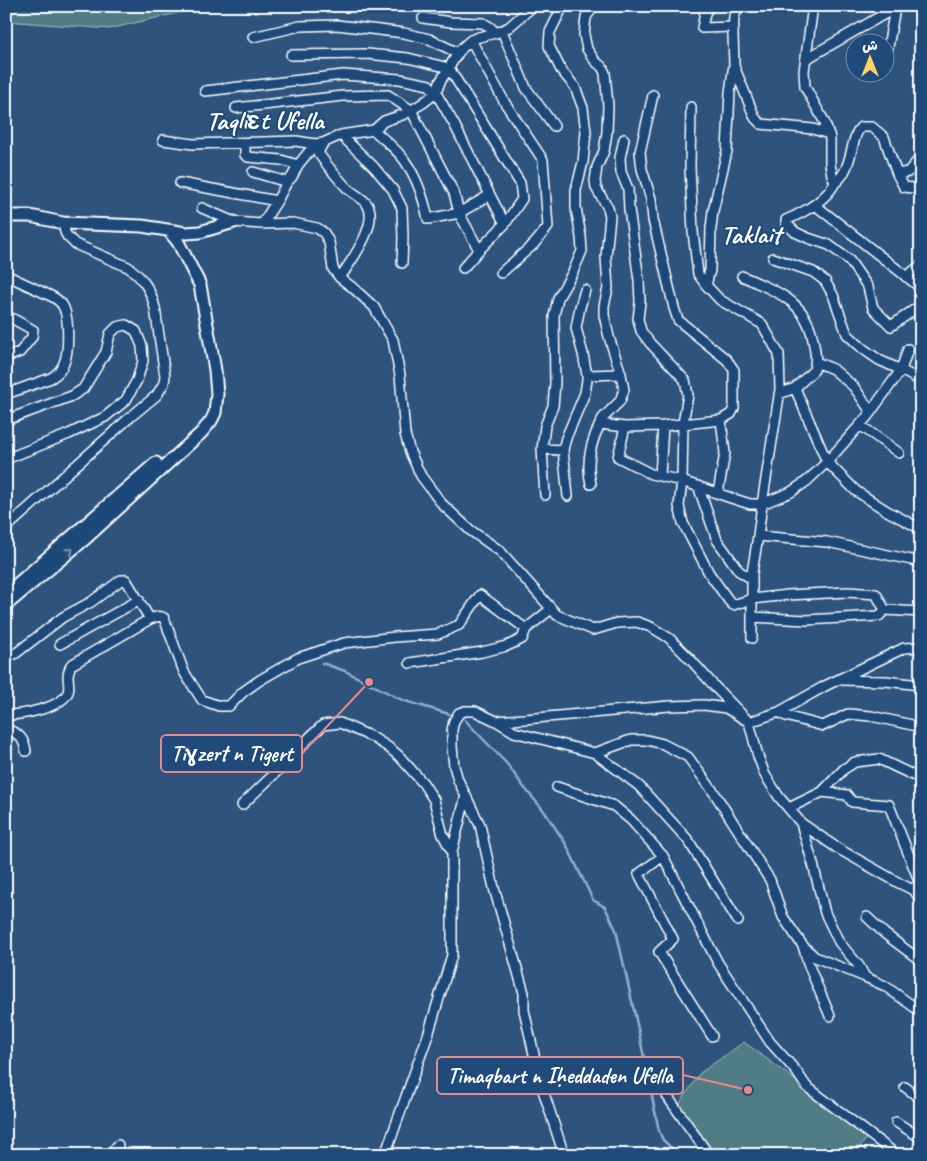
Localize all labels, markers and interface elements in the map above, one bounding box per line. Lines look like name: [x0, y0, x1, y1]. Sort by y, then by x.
north arrow: [844, 32, 894, 82]
text: ش: [862, 37, 878, 54]
district label: Taqliɛt Ufella: [206, 104, 326, 137]
district label: Taklait: [721, 218, 785, 251]
one-way arrow: [65, 548, 74, 557]
callout: Tiɣzert n Tigert: [161, 735, 302, 772]
text: Tiɣzert n Tigert: [171, 740, 296, 768]
callout: Timaqbart n Iḥeddaden Ufella: [437, 1057, 683, 1094]
text: Timaqbart n Iḥeddaden Ufella: [447, 1062, 675, 1090]

